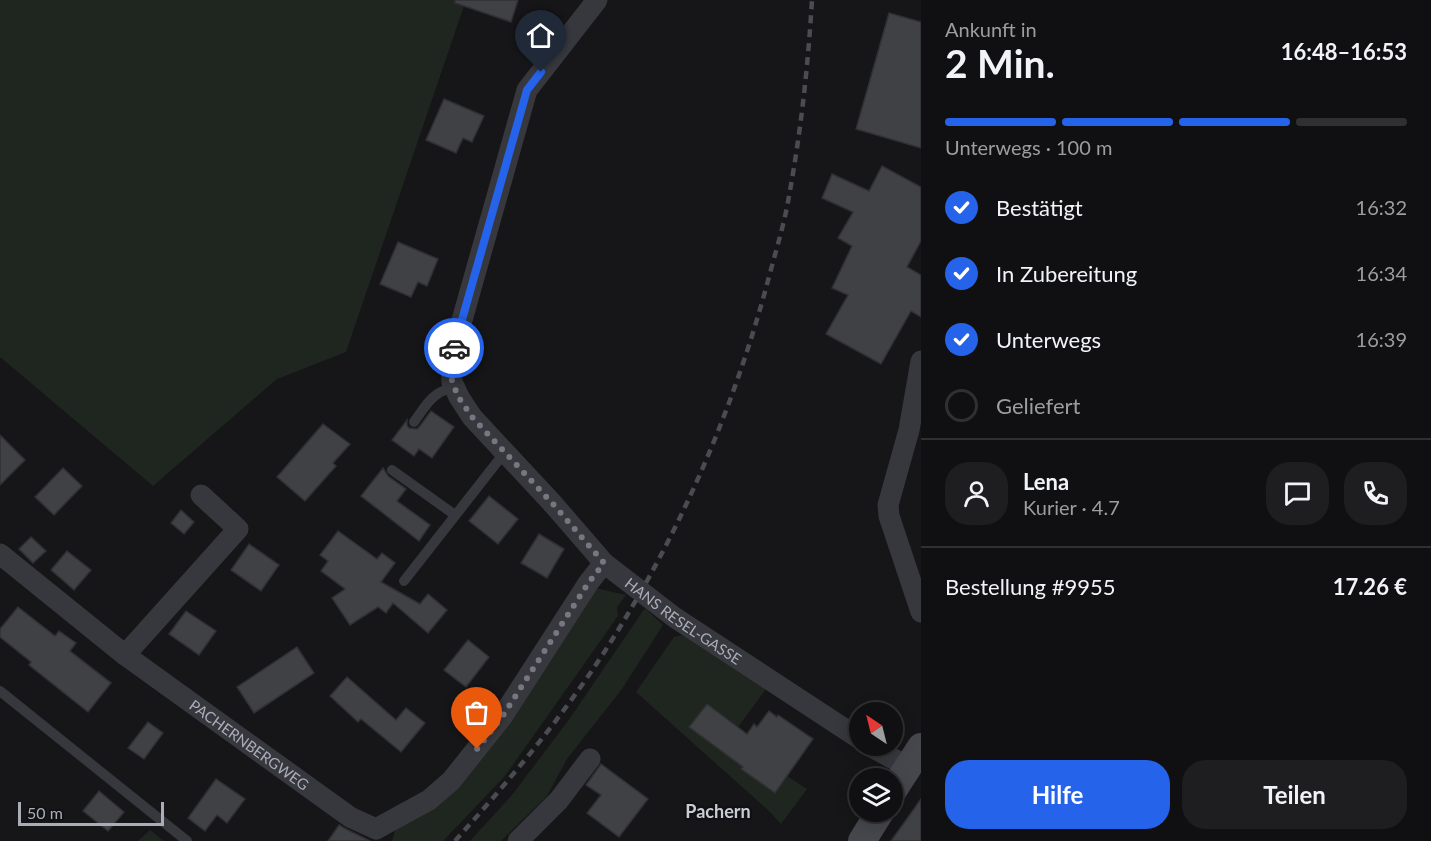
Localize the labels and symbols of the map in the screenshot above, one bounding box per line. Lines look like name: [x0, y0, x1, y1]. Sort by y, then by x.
pin: [515, 10, 566, 72]
courier: [424, 318, 484, 378]
street label: HANS RESEL-GASSE: [622, 574, 745, 668]
pin: [451, 687, 502, 749]
street label: PACHERNBERGWEG: [186, 696, 313, 794]
north arrow: [849, 702, 903, 756]
scale bar: [18, 799, 164, 826]
district label: Pachern: [685, 800, 751, 822]

